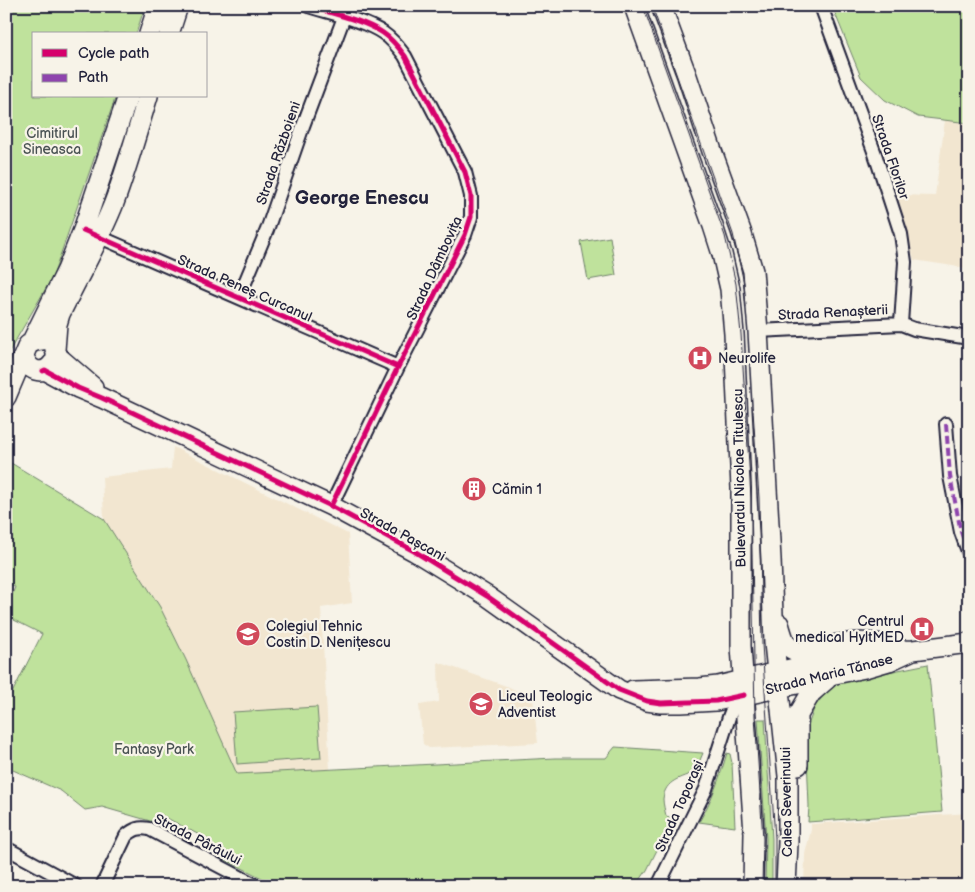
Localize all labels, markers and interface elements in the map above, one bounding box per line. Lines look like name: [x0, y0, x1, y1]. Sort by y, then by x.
legend: [32, 32, 208, 98]
text: Cycle path: [78, 44, 149, 63]
text: Path: [78, 68, 108, 87]
street label: Strada Războieni: [253, 99, 304, 207]
street label: Strada Florilor: [868, 112, 913, 203]
park label: Cimitirul Sineasca: [23, 125, 81, 158]
district label: George Enescu: [295, 187, 429, 210]
street label: Strada Dâmbovița: [403, 213, 466, 323]
street label: Strada Peneș Curcanul: [175, 251, 315, 326]
street label: Strada Renașterii: [778, 301, 888, 324]
hospital icon: Neurolife: [687, 345, 713, 371]
place label: Neurolife: [718, 350, 776, 367]
street label: Bulevardul Nicolae Titulescu: [729, 388, 750, 568]
building icon: Cămin 1: [461, 476, 487, 502]
place label: Cămin 1: [492, 481, 542, 498]
street label: Strada Pașcani: [357, 504, 448, 565]
place label: Centrul medical HyltMED: [795, 613, 904, 646]
hospital icon: Centrul medical HyltMED: [909, 616, 935, 642]
place label: Colegiul Tehnic Costin D. Nenițescu: [266, 618, 391, 651]
school or university icon: Colegiul Tehnic Costin D. Nenițescu: [235, 621, 261, 647]
street label: Strada Maria Tănase: [764, 650, 895, 699]
place label: Liceul Teologic Adventist: [498, 688, 592, 721]
school or university icon: Liceul Teologic Adventist: [468, 691, 494, 717]
park label: Fantasy Park: [114, 741, 194, 758]
street label: Calea Severinului: [777, 747, 796, 857]
street label: Strada Toporași: [652, 758, 707, 855]
street label: Strada Pârâului: [151, 810, 244, 869]

